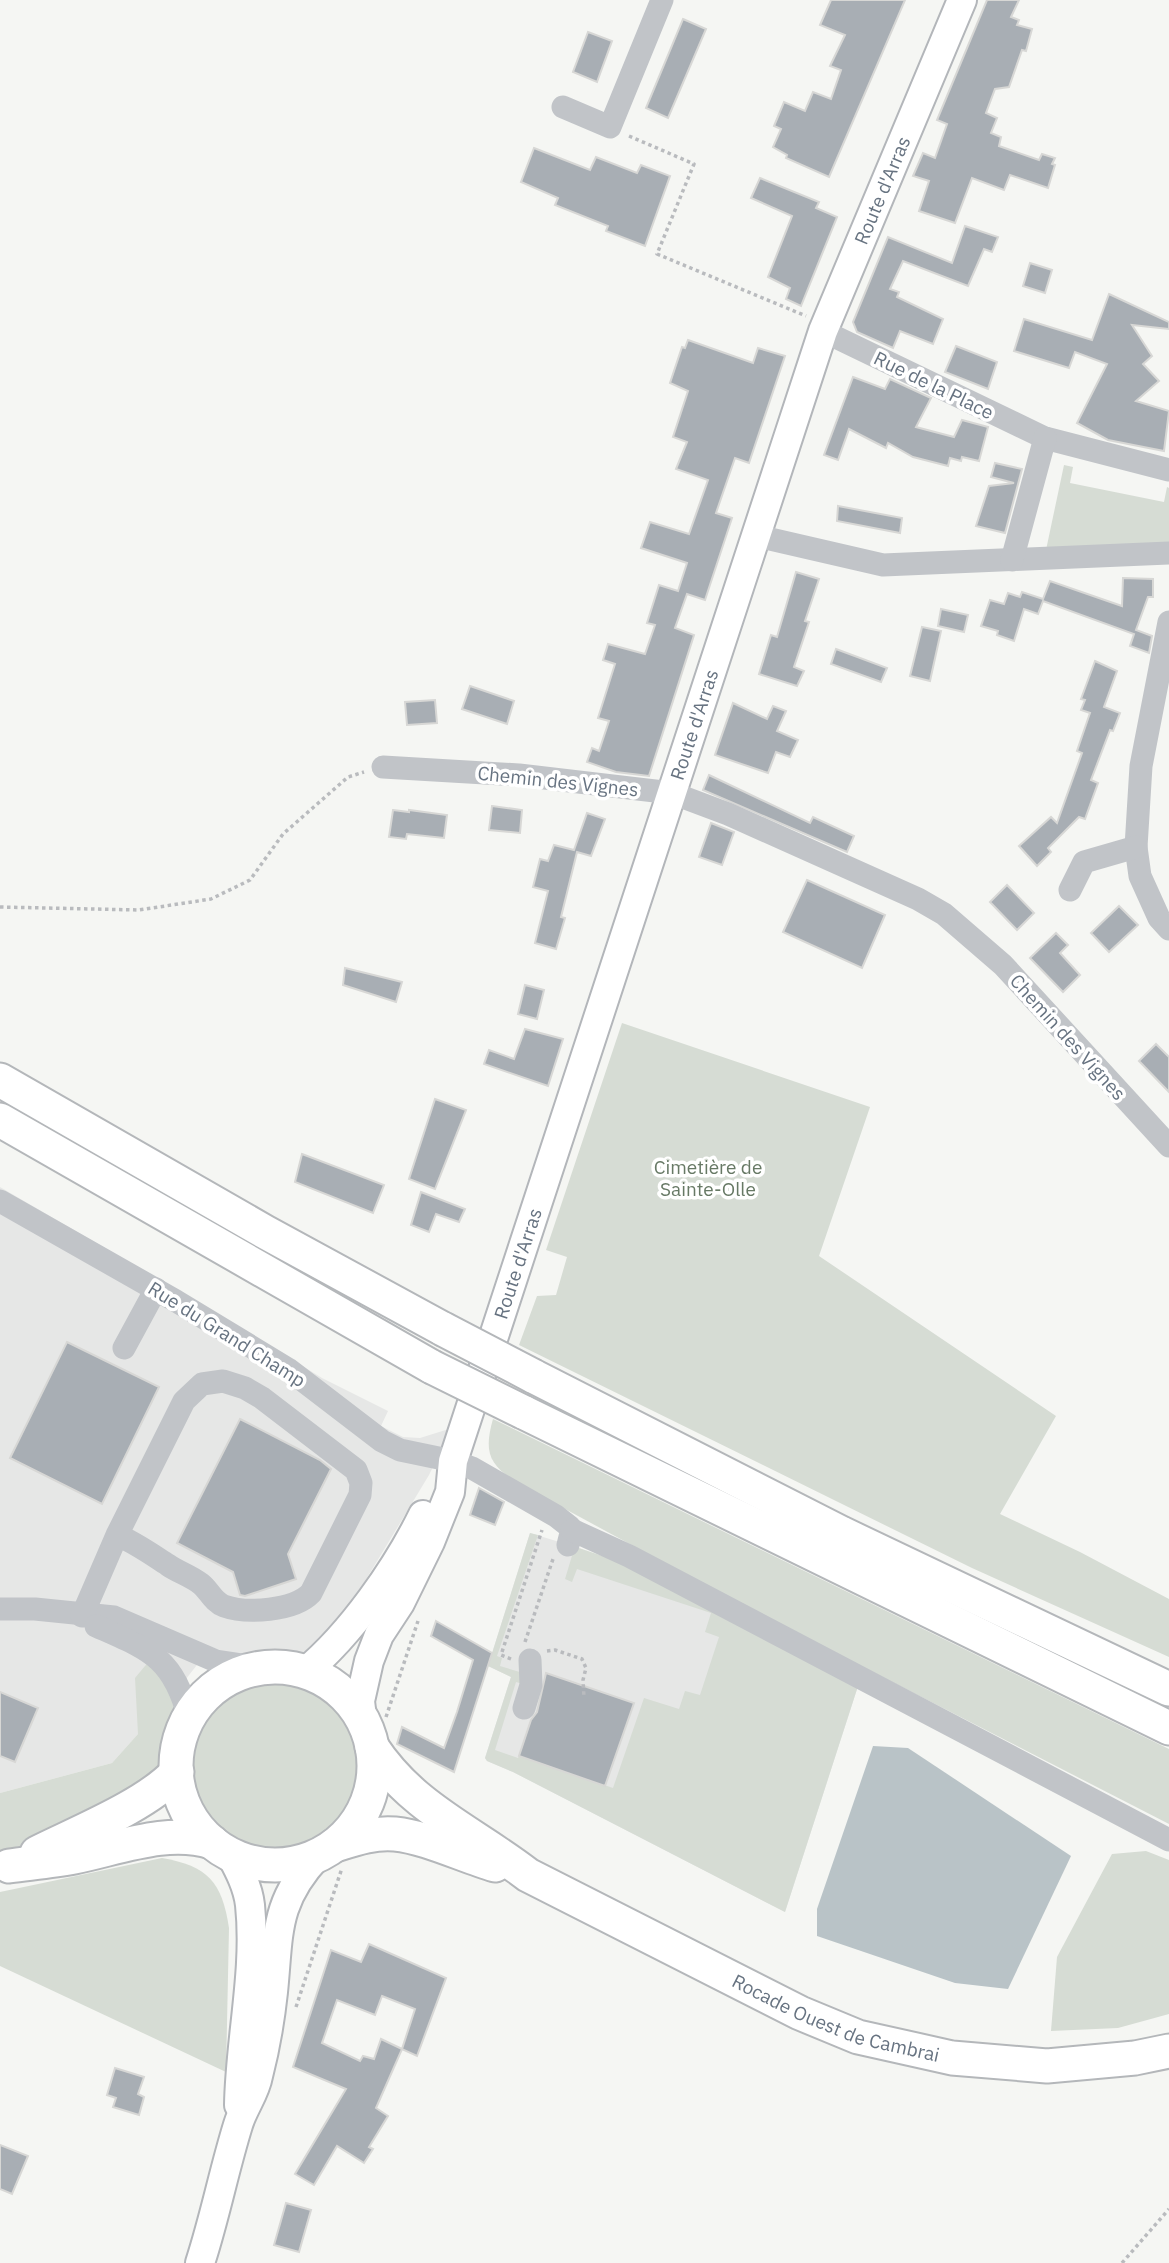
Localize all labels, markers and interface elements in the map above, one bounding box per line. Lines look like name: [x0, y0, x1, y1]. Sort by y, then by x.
street label: Route d'Arras: [849, 132, 915, 248]
street label: Rue de la Place: [870, 346, 998, 424]
street label: Route d'Arras: [665, 666, 723, 783]
street label: Chemin des Vignes: [476, 761, 640, 801]
street label: Chemin des Vignes: [1005, 969, 1131, 1105]
park label: Cimetière de Sainte-Olle: [654, 1155, 762, 1201]
street label: Route d'Arras: [488, 1205, 547, 1322]
street label: Rue du Grand Champ: [144, 1276, 310, 1392]
street label: Rocade Ouest de Cambrai: [728, 1969, 942, 2067]

